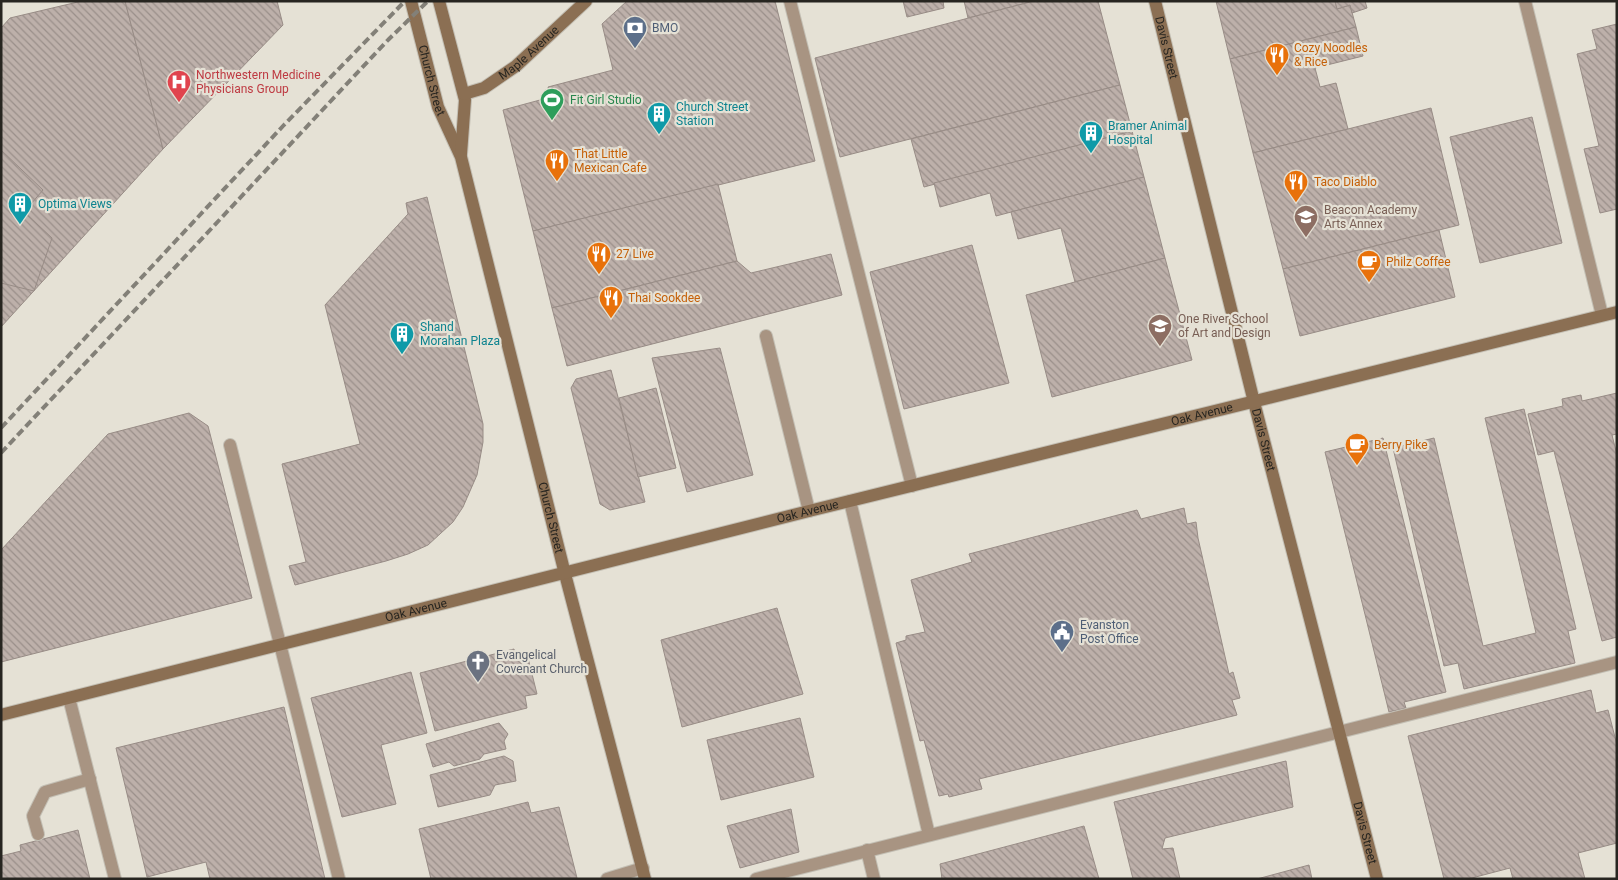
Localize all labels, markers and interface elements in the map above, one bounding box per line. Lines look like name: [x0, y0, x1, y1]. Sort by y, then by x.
bank icon: BMO: [622, 15, 648, 49]
street label: Davis Street: [1152, 15, 1181, 80]
place label: BMO: [652, 21, 678, 35]
street label: Maple Avenue: [496, 23, 562, 83]
place label: Cozy Noodles & Rice: [1294, 41, 1368, 69]
restaurant icon: Cozy Noodles & Rice: [1264, 42, 1290, 76]
street label: Church Street: [415, 44, 448, 118]
place label: Northwestern Medicine Physicians Group: [196, 68, 321, 96]
hospital icon: Northwestern Medicine Physicians Group: [166, 69, 192, 103]
sports icon: Fit Girl Studio: [539, 87, 565, 121]
place label: Fit Girl Studio: [570, 93, 642, 107]
place label: Church Street Station: [676, 100, 749, 128]
building icon: Church Street Station: [646, 101, 672, 135]
place label: Bramer Animal Hospital: [1108, 119, 1187, 147]
building icon: Bramer Animal Hospital: [1078, 120, 1104, 154]
place label: That Little Mexican Cafe: [574, 147, 647, 175]
restaurant icon: That Little Mexican Cafe: [544, 148, 570, 182]
restaurant icon: Taco Diablo: [1283, 169, 1309, 203]
place label: Taco Diablo: [1314, 175, 1377, 189]
building icon: Optima Views: [7, 191, 33, 225]
place label: Optima Views: [38, 197, 112, 211]
place label: Beacon Academy Arts Annex: [1324, 203, 1417, 231]
school or university icon: Beacon Academy Arts Annex: [1293, 204, 1319, 238]
restaurant icon: 27 Live: [586, 241, 612, 275]
place label: 27 Live: [616, 247, 654, 261]
cafe icon: Philz Coffee: [1356, 249, 1382, 283]
place label: Philz Coffee: [1386, 255, 1451, 269]
restaurant icon: Thai Sookdee: [598, 285, 624, 319]
place label: Thai Sookdee: [628, 291, 700, 305]
place label: One River School of Art and Design: [1178, 312, 1271, 340]
school or university icon: One River School of Art and Design: [1147, 313, 1173, 347]
place label: Shand Morahan Plaza: [420, 320, 500, 348]
building icon: Shand Morahan Plaza: [389, 321, 415, 355]
street label: Oak Avenue: [1170, 400, 1234, 429]
street label: Davis Street: [1249, 407, 1279, 473]
cafe icon: Berry Pike: [1344, 432, 1370, 466]
place label: Berry Pike: [1374, 438, 1428, 452]
street label: Church Street: [535, 481, 567, 555]
street label: Oak Avenue: [775, 497, 840, 526]
street label: Oak Avenue: [384, 596, 448, 625]
place label: Evanston Post Office: [1080, 618, 1139, 646]
public building icon: Evanston Post Office: [1049, 619, 1075, 653]
place label: Evangelical Covenant Church: [496, 648, 587, 676]
church icon: Evangelical Covenant Church: [465, 649, 491, 683]
street label: Davis Street: [1350, 800, 1380, 866]

